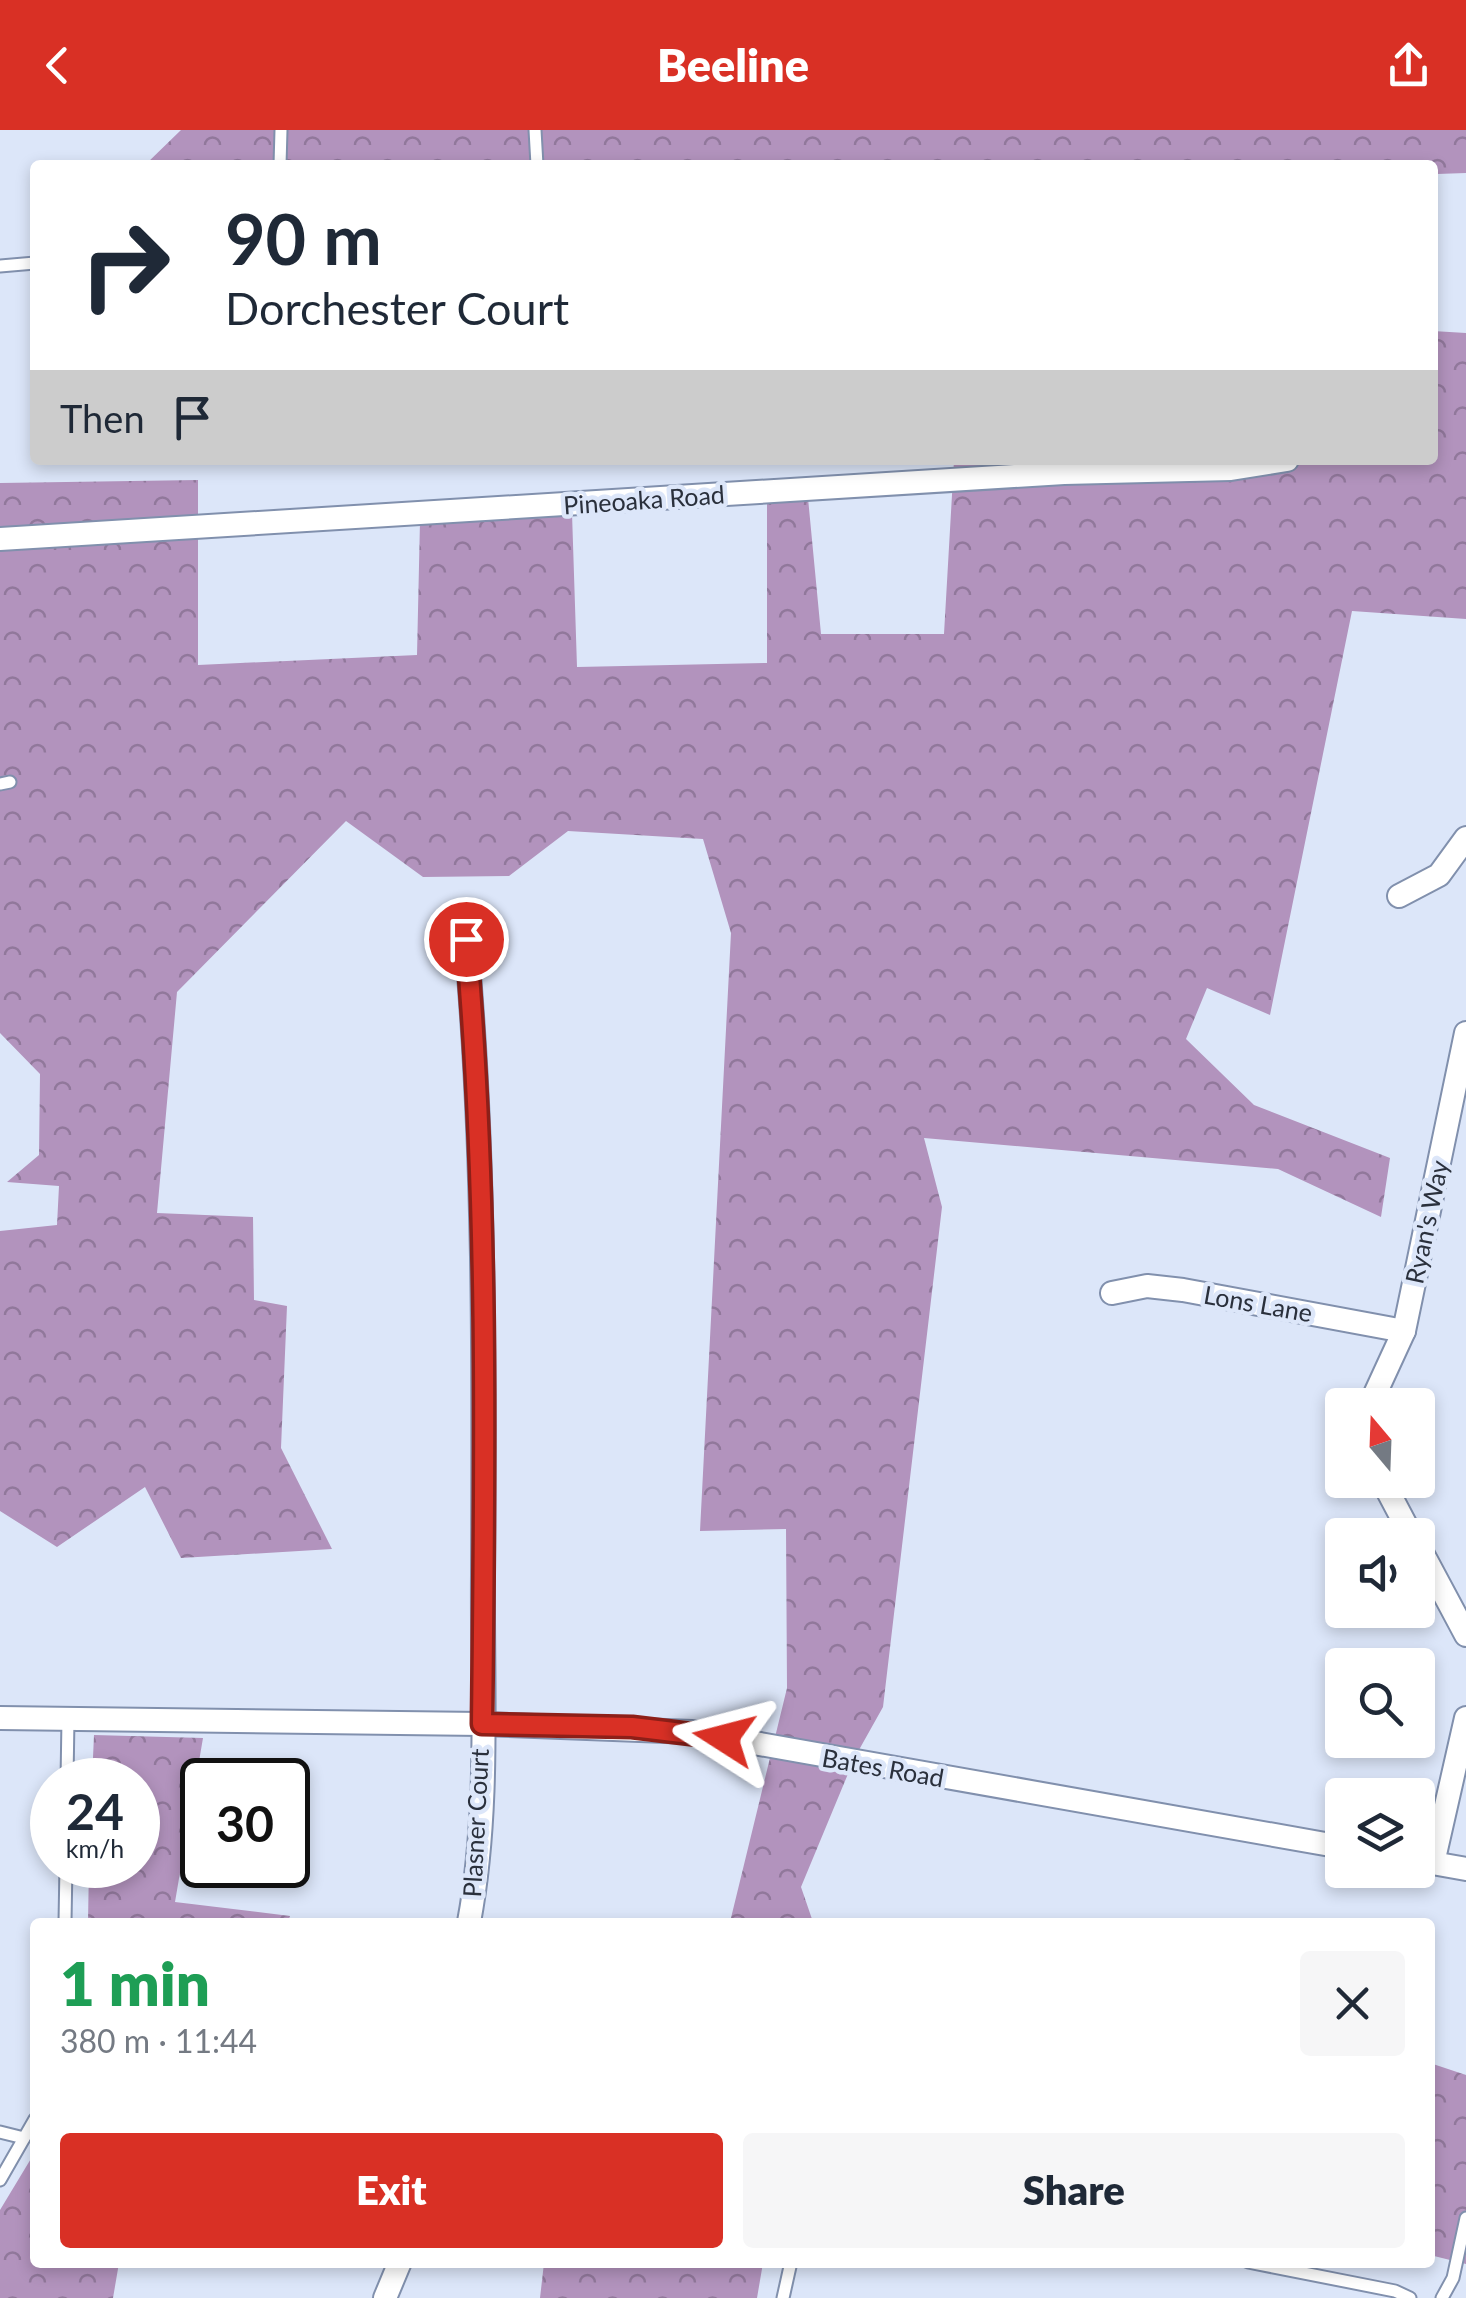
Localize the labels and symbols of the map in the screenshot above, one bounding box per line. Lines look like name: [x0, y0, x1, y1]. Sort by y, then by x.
street label: Pineoaka Road: [562, 478, 726, 520]
pin: [424, 897, 509, 982]
street label: Ryan's Way: [1398, 1157, 1454, 1286]
street label: Lons Lane: [1202, 1279, 1315, 1327]
north arrow: [1325, 1388, 1435, 1498]
position arrow: [672, 1686, 776, 1790]
street label: Bates Road: [820, 1742, 946, 1792]
street label: Plasner Court: [456, 1748, 494, 1898]
speed limit sign: 30: [180, 1758, 310, 1888]

